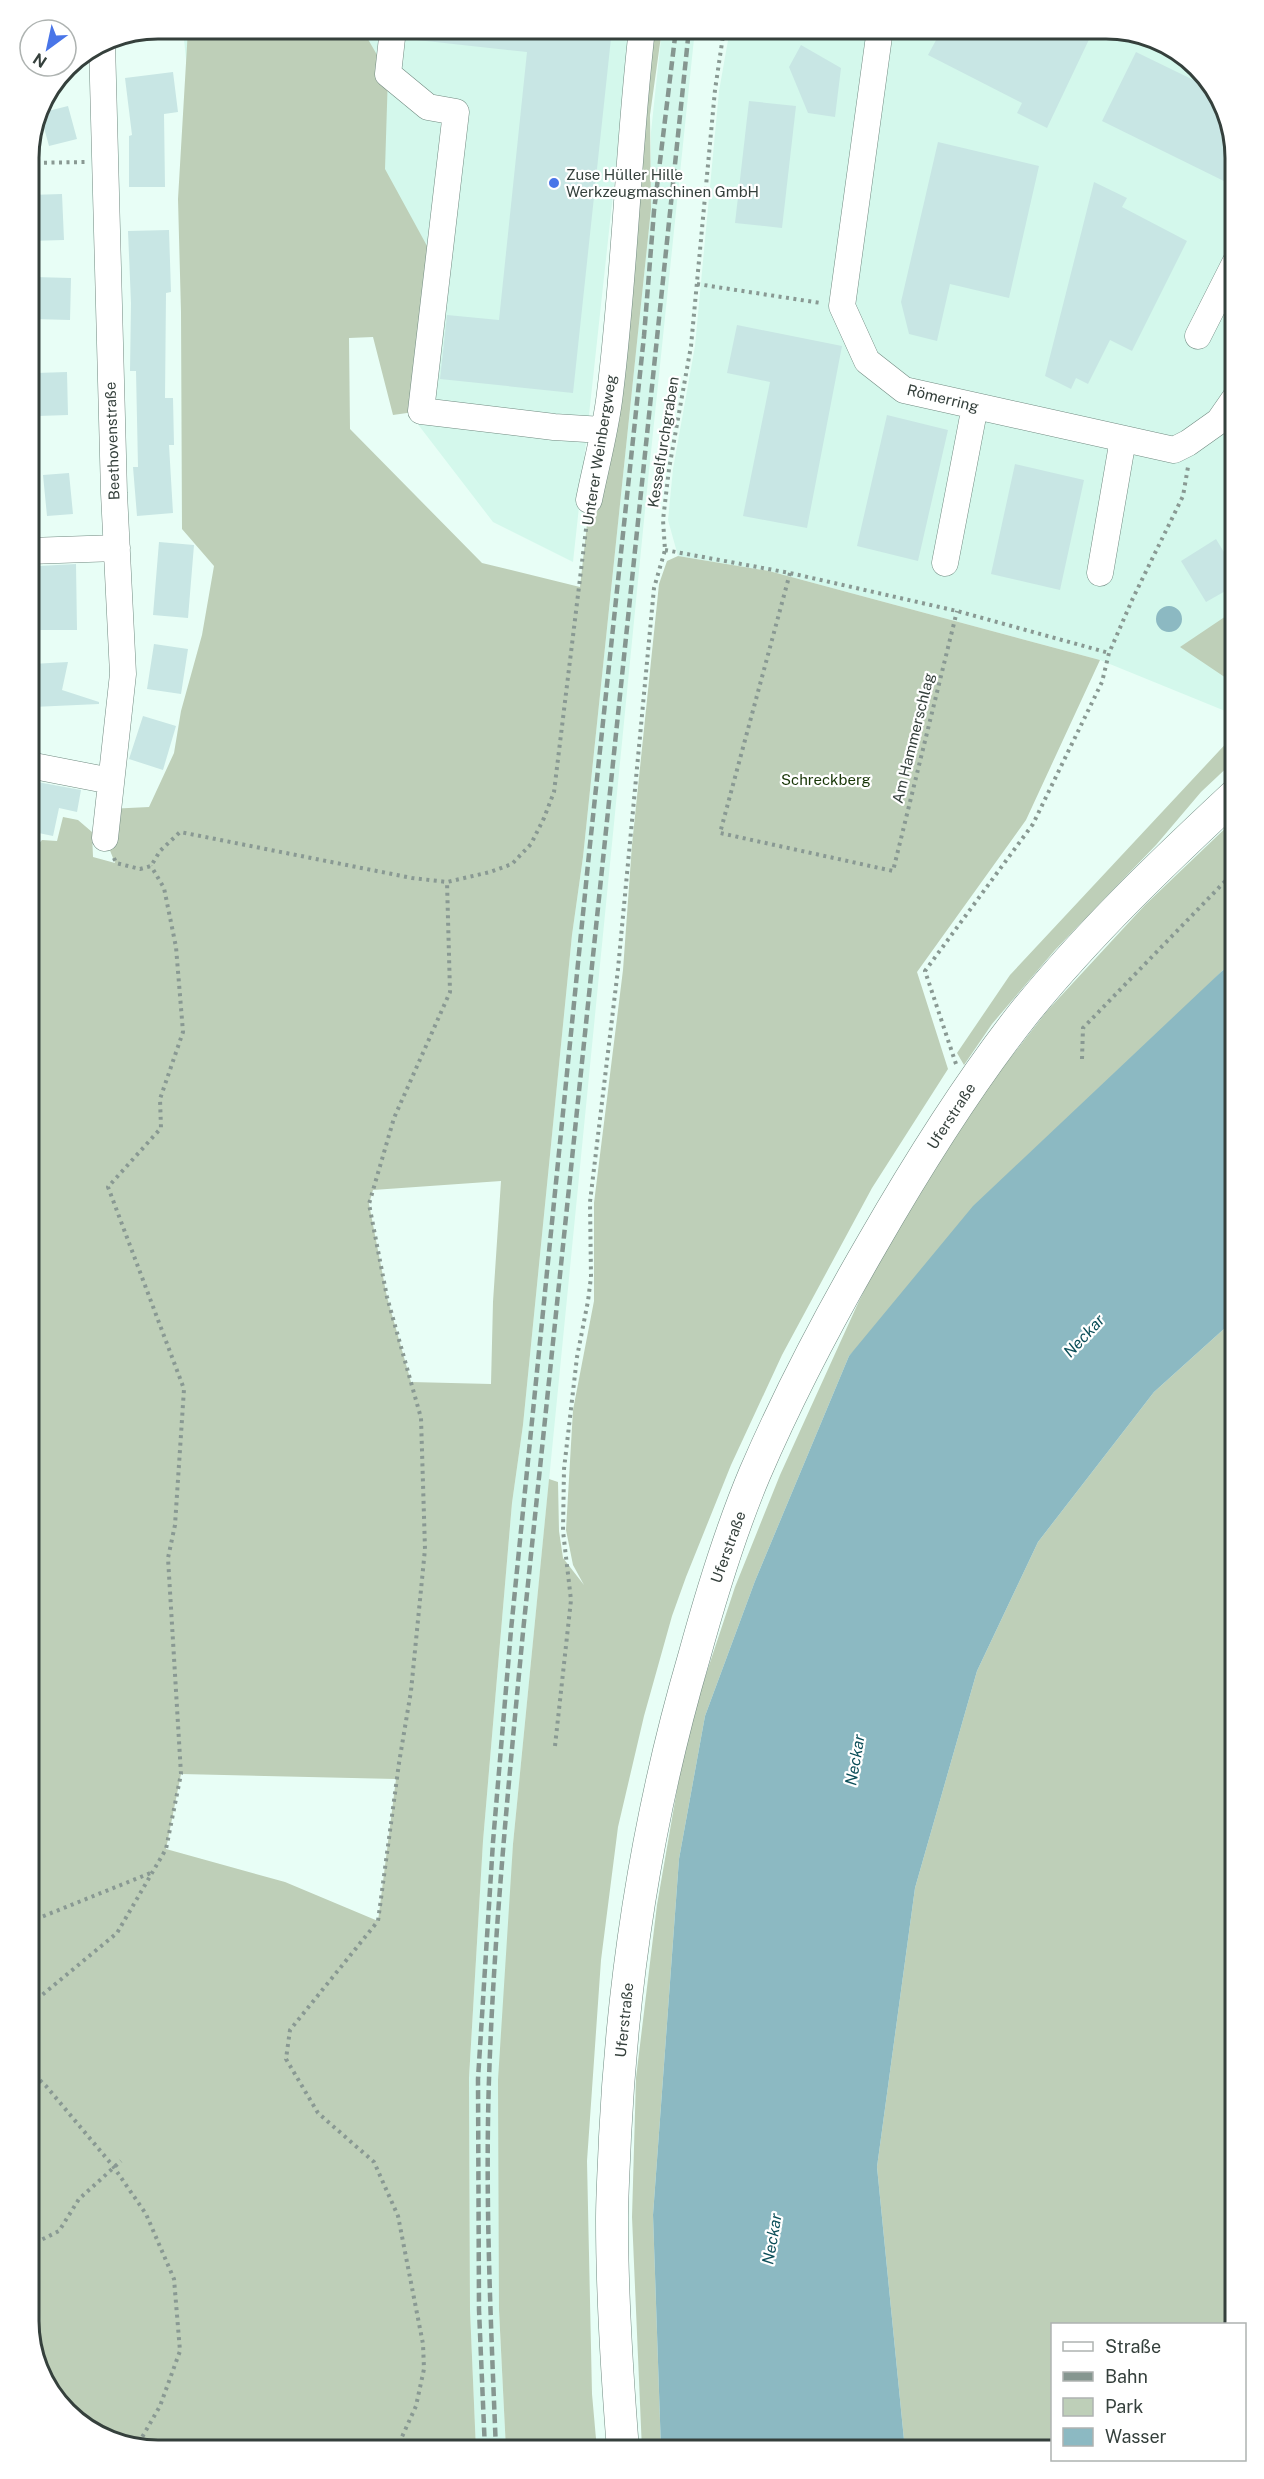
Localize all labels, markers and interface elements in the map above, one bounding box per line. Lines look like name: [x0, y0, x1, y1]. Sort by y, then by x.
north arrow: [18, 18, 78, 78]
text: N: [30, 49, 51, 72]
place label: Zuse Hüller Hille Werkzeugmaschinen GmbH: [566, 166, 759, 200]
marker: Zuse Hüller Hille Werkzeugmaschinen GmbH: [547, 176, 561, 190]
street label: Unterer Weinbergweg: [579, 373, 619, 527]
street label: Kesselfurchgraben: [644, 375, 682, 509]
street label: Beethovenstraße: [101, 381, 123, 501]
street label: Römerring: [905, 381, 981, 415]
street label: Am Hammerschlag: [889, 671, 937, 805]
park label: Schreckberg: [781, 771, 871, 788]
street label: Uferstraße: [923, 1080, 979, 1152]
water label: Neckar: [1059, 1310, 1109, 1361]
street label: Uferstraße: [707, 1509, 749, 1585]
water label: Neckar: [841, 1732, 869, 1787]
street label: Uferstraße: [612, 1982, 636, 2058]
water label: Neckar: [758, 2211, 786, 2266]
legend: [1051, 2323, 1246, 2461]
text: Straße: [1105, 2336, 1161, 2357]
text: Bahn: [1105, 2366, 1148, 2387]
text: Park: [1105, 2396, 1143, 2417]
text: Wasser: [1105, 2426, 1167, 2447]

